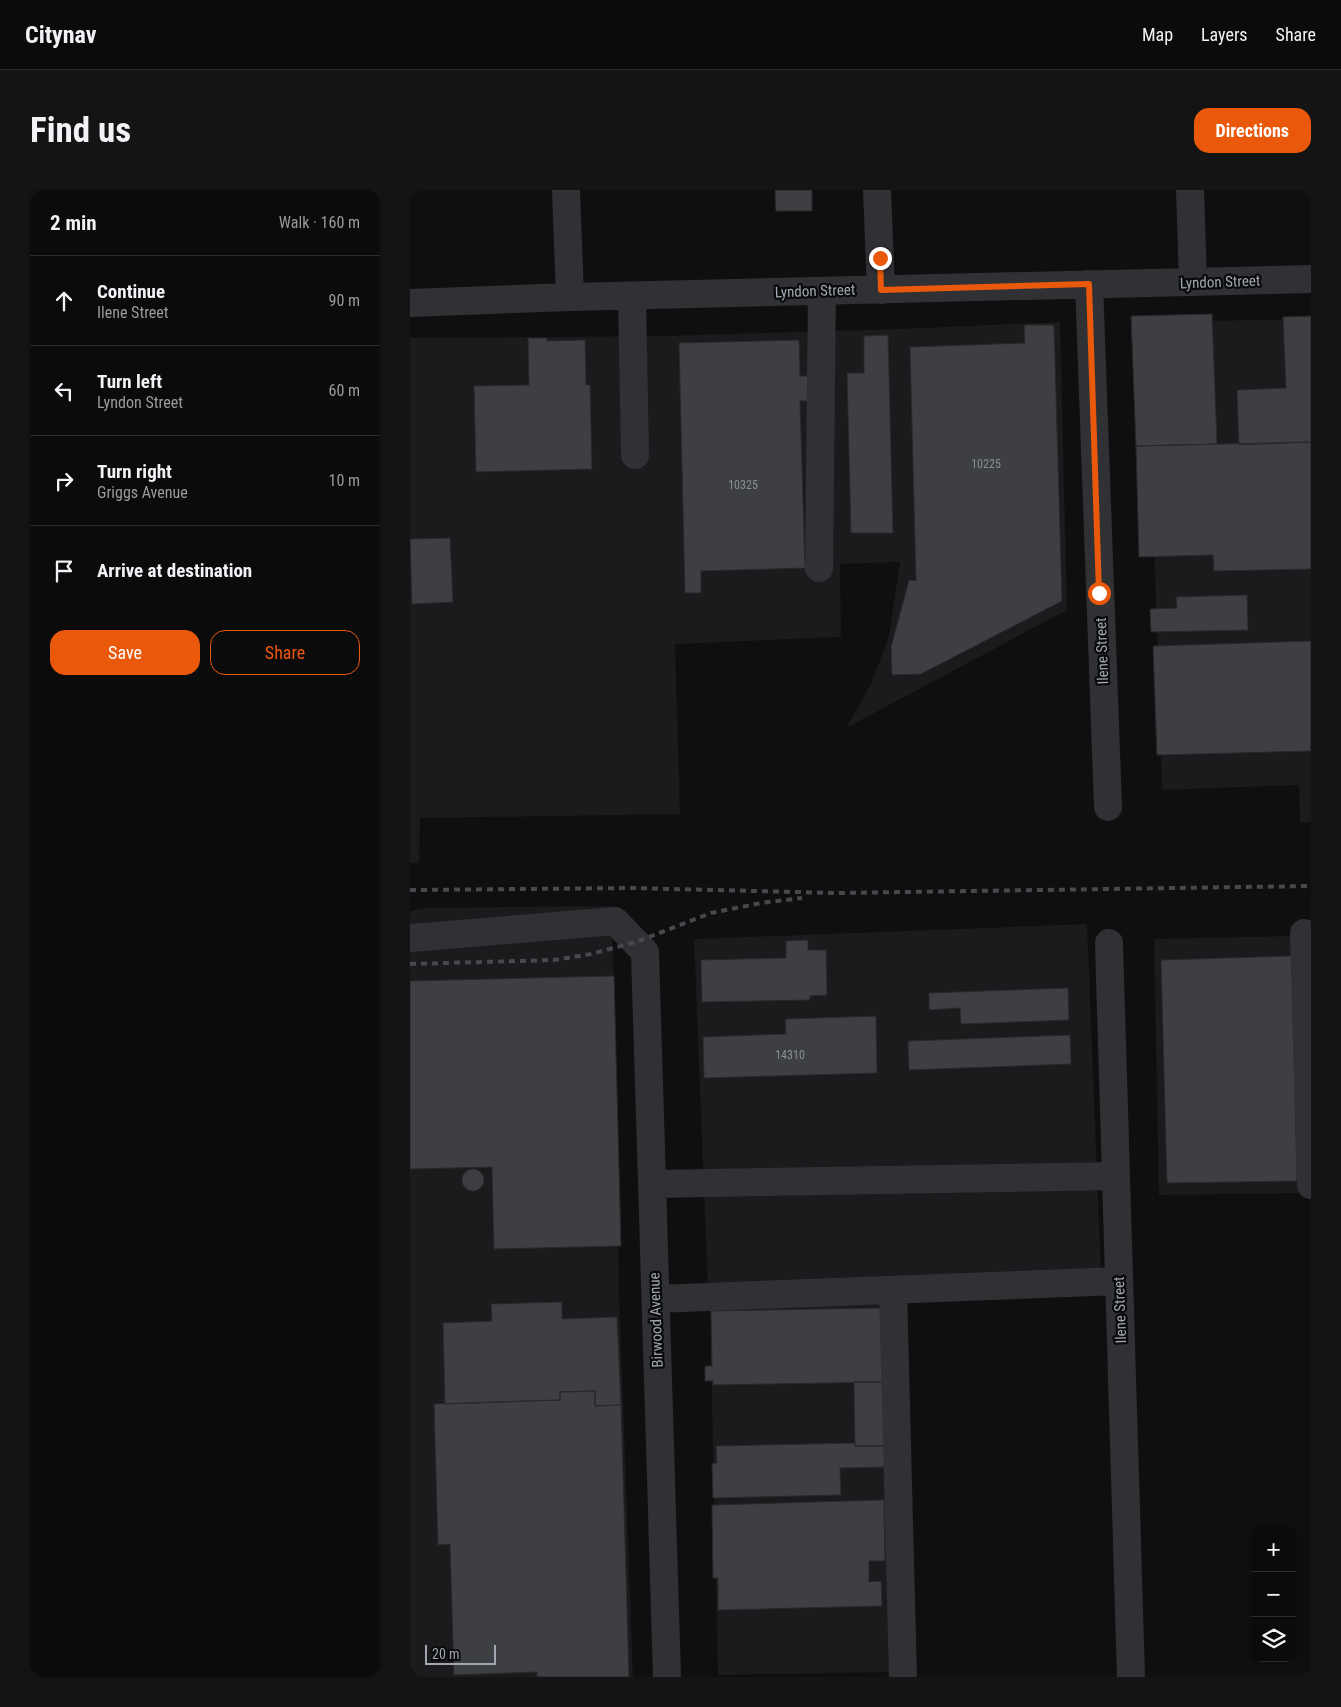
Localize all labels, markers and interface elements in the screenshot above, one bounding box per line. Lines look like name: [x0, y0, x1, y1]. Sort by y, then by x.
text: Citynav: [25, 21, 96, 49]
text: Map: [1142, 24, 1173, 45]
text: Layers: [1201, 24, 1248, 45]
text: Share: [1276, 24, 1316, 45]
button: Directions: [1194, 108, 1311, 153]
text: Find us: [30, 110, 131, 151]
text: 2 min: [50, 211, 97, 235]
text: Walk · 160 m: [279, 213, 360, 232]
route end: [869, 247, 892, 270]
street label: Lyndon Street: [1179, 272, 1261, 292]
text: Continue: [97, 280, 165, 303]
street label: Lyndon Street: [774, 281, 856, 301]
icon: ahead: [50, 287, 78, 315]
text: 90 m: [328, 291, 360, 310]
text: Ilene Street: [97, 303, 169, 322]
text: Turn left: [97, 370, 162, 393]
icon: left: [50, 377, 78, 405]
text: 60 m: [328, 381, 360, 400]
text: Lyndon Street: [97, 393, 183, 412]
house number: 10225: [971, 457, 1001, 471]
text: Turn right: [97, 460, 172, 483]
icon: right: [50, 467, 78, 495]
text: 10 m: [328, 471, 360, 490]
house number: 10325: [728, 478, 758, 492]
text: Griggs Avenue: [97, 483, 188, 502]
icon: arrive: [50, 557, 78, 585]
text: Arrive at destination: [97, 559, 252, 582]
route start: [1088, 582, 1111, 605]
street label: Ilene Street: [1092, 617, 1112, 685]
button: Save: [50, 630, 200, 675]
button: Share: [210, 630, 360, 675]
house number: 14310: [775, 1048, 805, 1062]
street label: Birwood Avenue: [645, 1272, 667, 1368]
street label: Ilene Street: [1110, 1276, 1130, 1344]
map controls: [1251, 1527, 1296, 1662]
button: +: [1251, 1527, 1296, 1572]
button: −: [1251, 1572, 1296, 1617]
button: layers: [1251, 1617, 1296, 1662]
scale bar: [425, 1642, 496, 1665]
text: 20 m: [432, 1646, 460, 1662]

